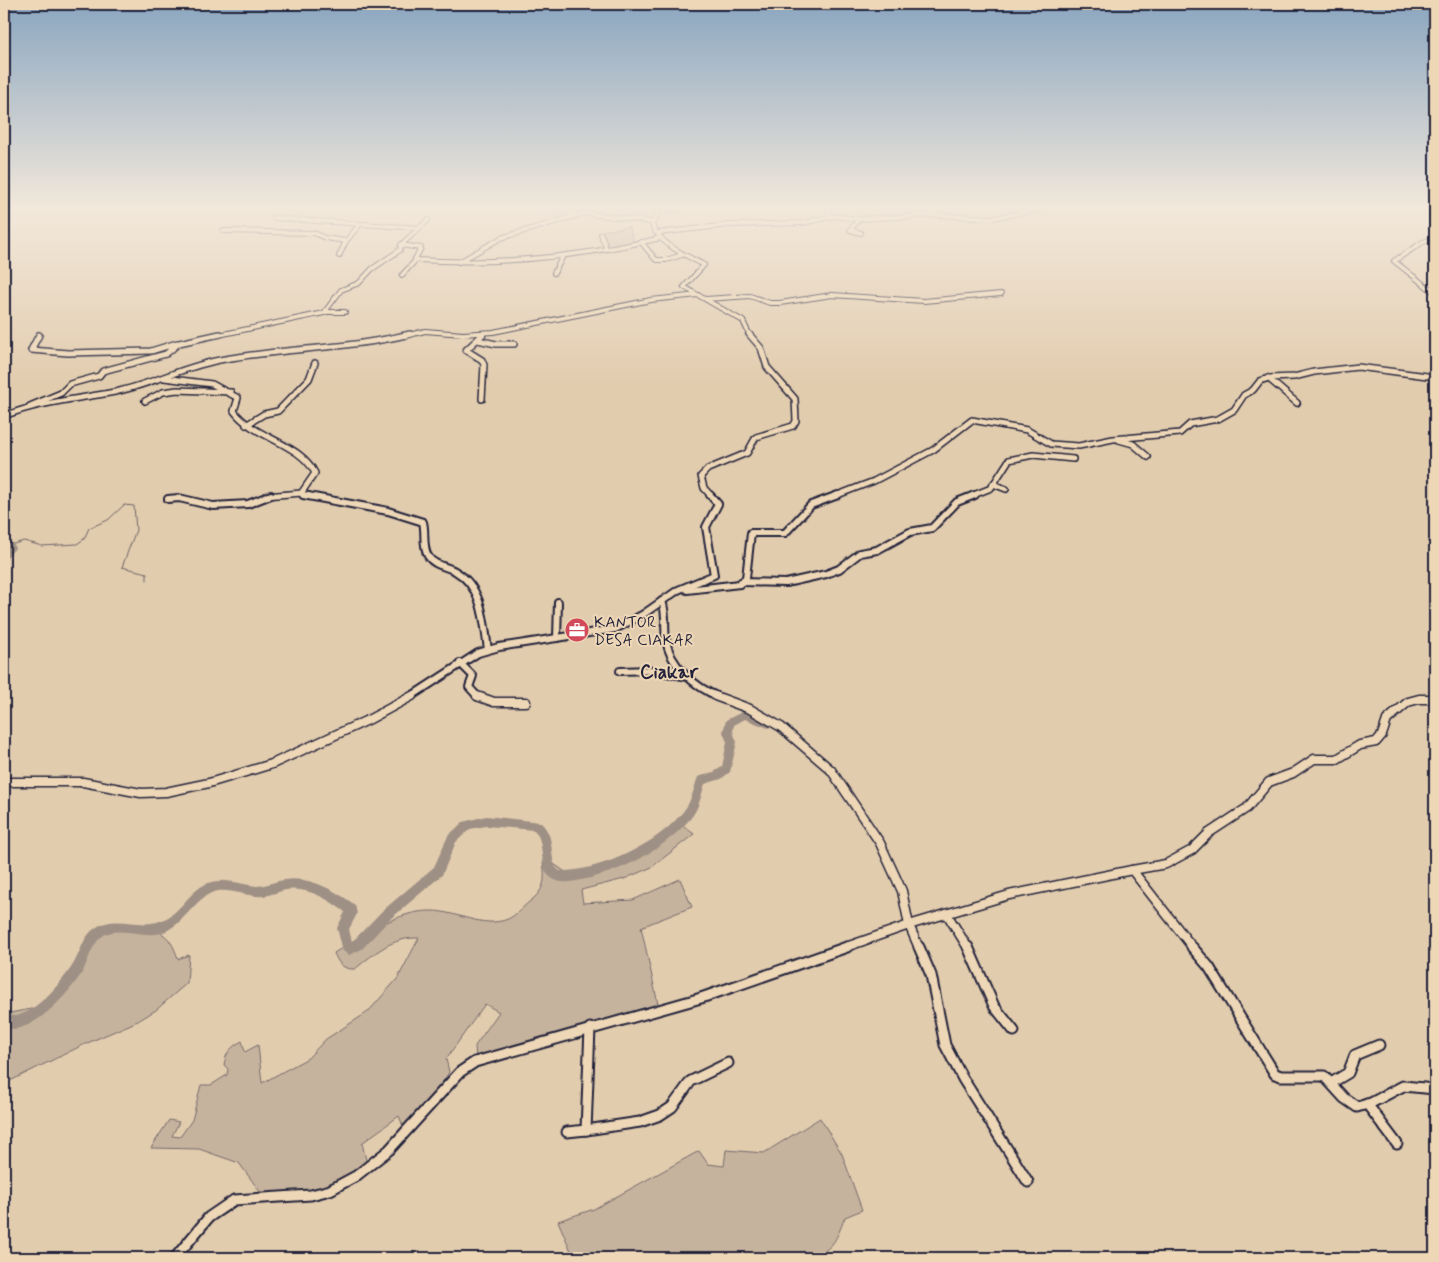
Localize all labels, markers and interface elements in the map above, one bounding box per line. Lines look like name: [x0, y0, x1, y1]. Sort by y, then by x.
place label: KANTOR DESA CIAKAR: [594, 612, 693, 651]
office icon: KANTOR DESA CIAKAR: [564, 617, 590, 643]
district label: Ciakar: [640, 660, 699, 685]

